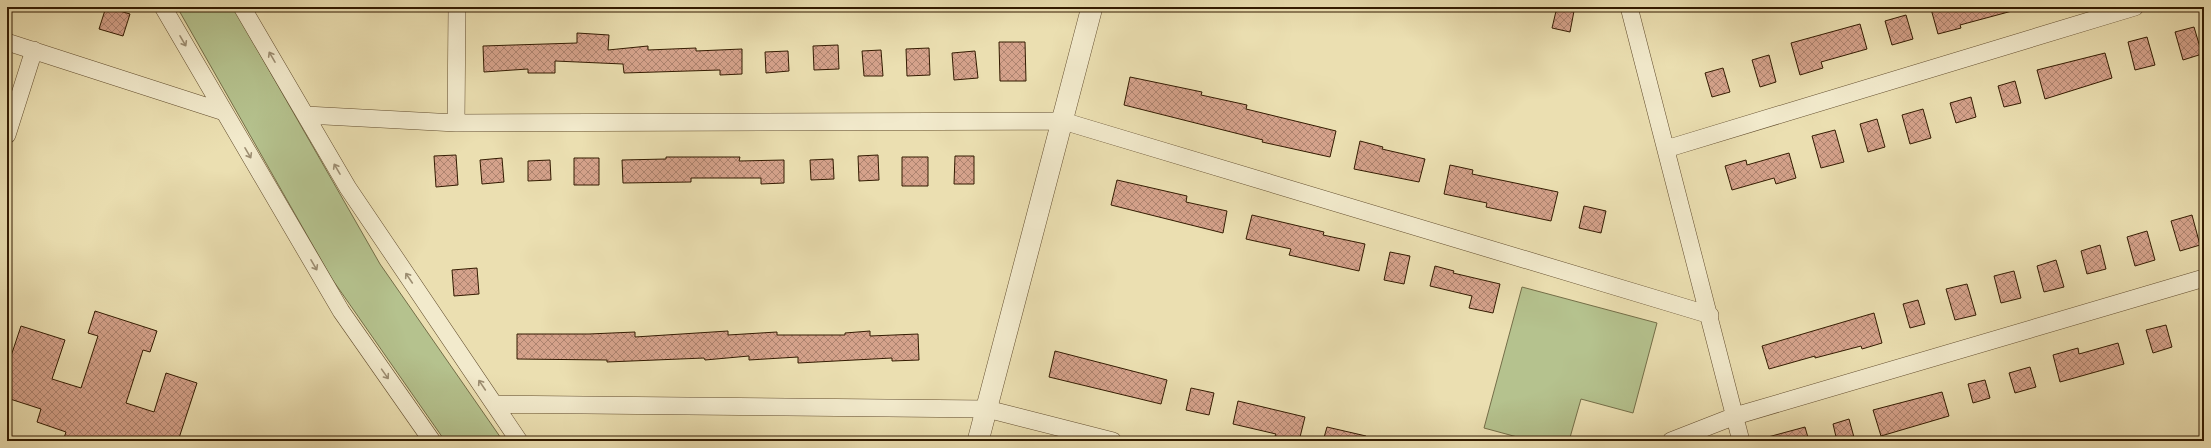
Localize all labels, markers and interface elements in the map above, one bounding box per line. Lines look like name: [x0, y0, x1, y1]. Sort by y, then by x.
one-way arrow: [179, 35, 187, 47]
one-way arrow: [267, 51, 275, 63]
one-way arrow: [244, 147, 252, 158]
one-way arrow: [333, 163, 341, 175]
one-way arrow: [310, 259, 318, 271]
one-way arrow: [405, 273, 413, 284]
one-way arrow: [381, 368, 389, 379]
one-way arrow: [478, 380, 486, 391]

